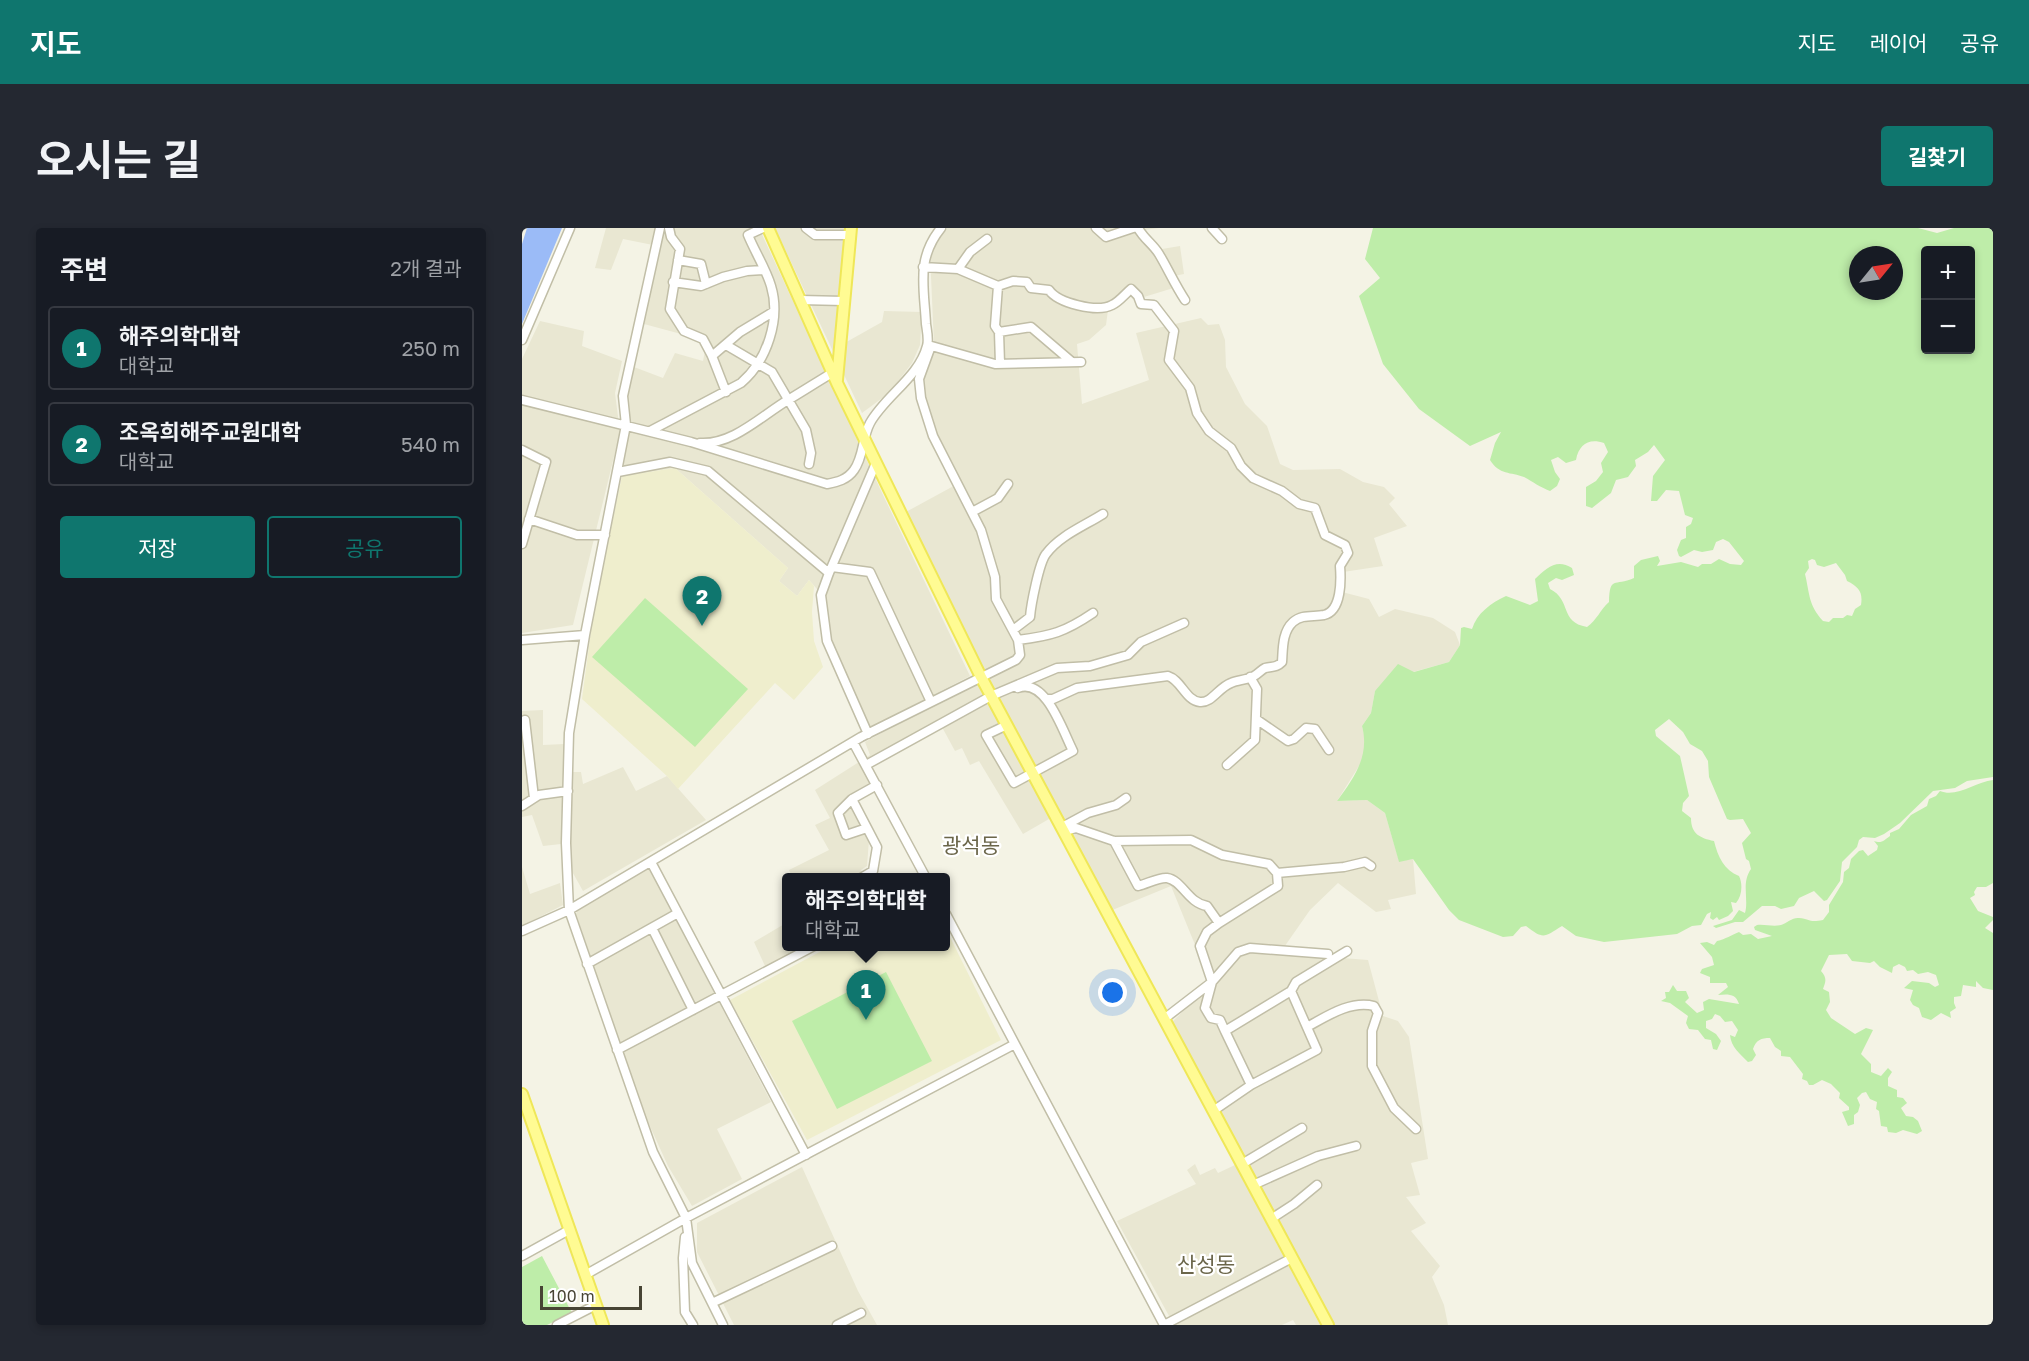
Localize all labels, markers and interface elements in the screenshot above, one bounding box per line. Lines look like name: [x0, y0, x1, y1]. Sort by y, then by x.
text: 지도: [30, 27, 82, 60]
text: 지도: [1798, 30, 1836, 56]
text: 레이어: [1869, 30, 1927, 56]
text: 공유: [1960, 30, 1999, 56]
button: 길찾기: [1881, 126, 1993, 186]
text: 오시는 길: [36, 134, 201, 184]
north arrow: [1849, 246, 1903, 300]
map controls: [1921, 246, 1975, 354]
button: +: [1921, 246, 1975, 300]
text: 주변: [60, 254, 108, 285]
text: 2개 결과: [390, 256, 462, 280]
button: −: [1921, 300, 1975, 354]
text: 해주의학대학: [119, 322, 240, 349]
text: 1: [76, 336, 87, 360]
text: 250 m: [402, 336, 460, 360]
text: 대학교: [119, 353, 174, 377]
text: 조옥희해주교원대학: [119, 418, 301, 445]
text: 2: [75, 432, 88, 456]
text: 540 m: [401, 432, 460, 456]
text: 대학교: [119, 449, 174, 473]
button: 저장: [60, 516, 255, 578]
button: 공유: [267, 516, 462, 578]
pin: 2: [682, 576, 722, 626]
district label: 광석동: [942, 832, 1000, 858]
popup: [782, 873, 950, 951]
text: 해주의학대학: [805, 886, 927, 913]
text: 대학교: [805, 917, 860, 941]
pin: 1: [846, 970, 886, 1020]
your location: [1098, 978, 1127, 1007]
district label: 산성동: [1177, 1251, 1235, 1277]
scale bar: [540, 1283, 642, 1310]
text: 100 m: [549, 1286, 595, 1306]

